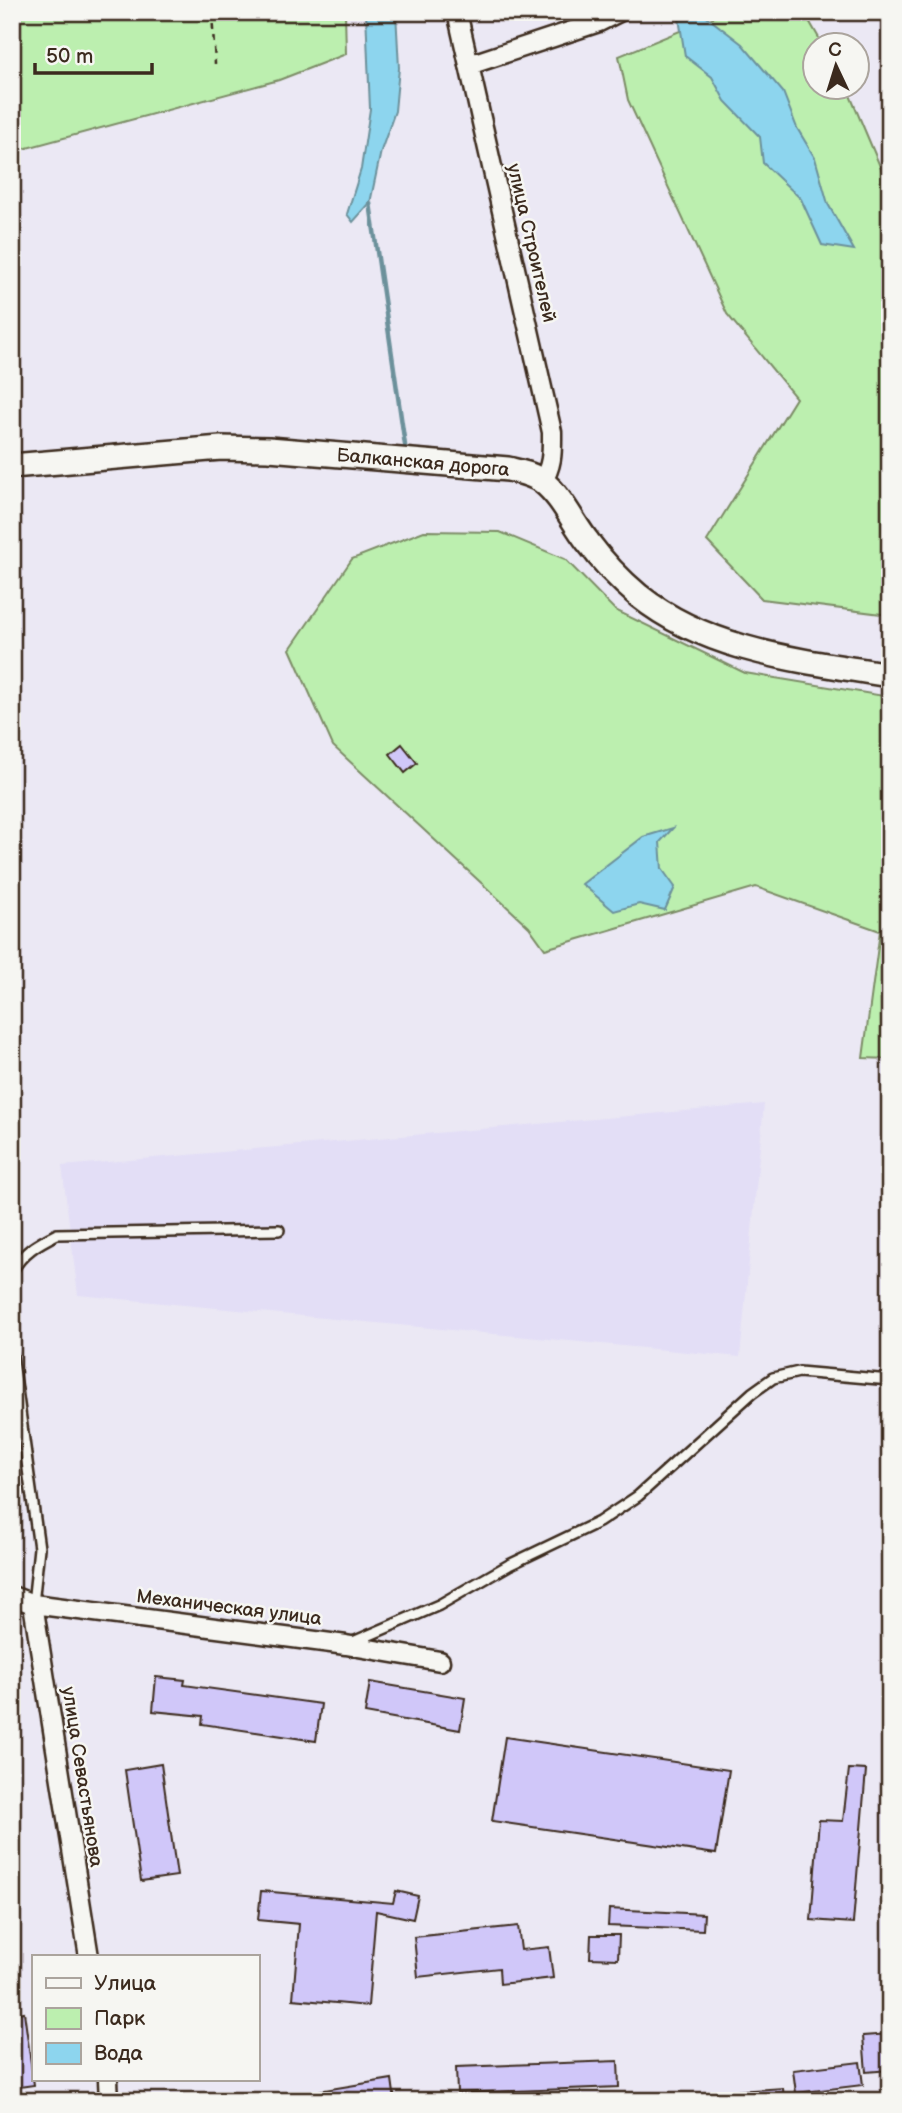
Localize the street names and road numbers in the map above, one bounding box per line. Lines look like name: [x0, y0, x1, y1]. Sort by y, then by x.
street label: улица Строителей: [502, 161, 560, 325]
street label: Балканская дорога: [336, 444, 510, 482]
street label: Механическая улица: [135, 1585, 323, 1631]
street label: улица Севастьянова: [56, 1685, 108, 1869]

